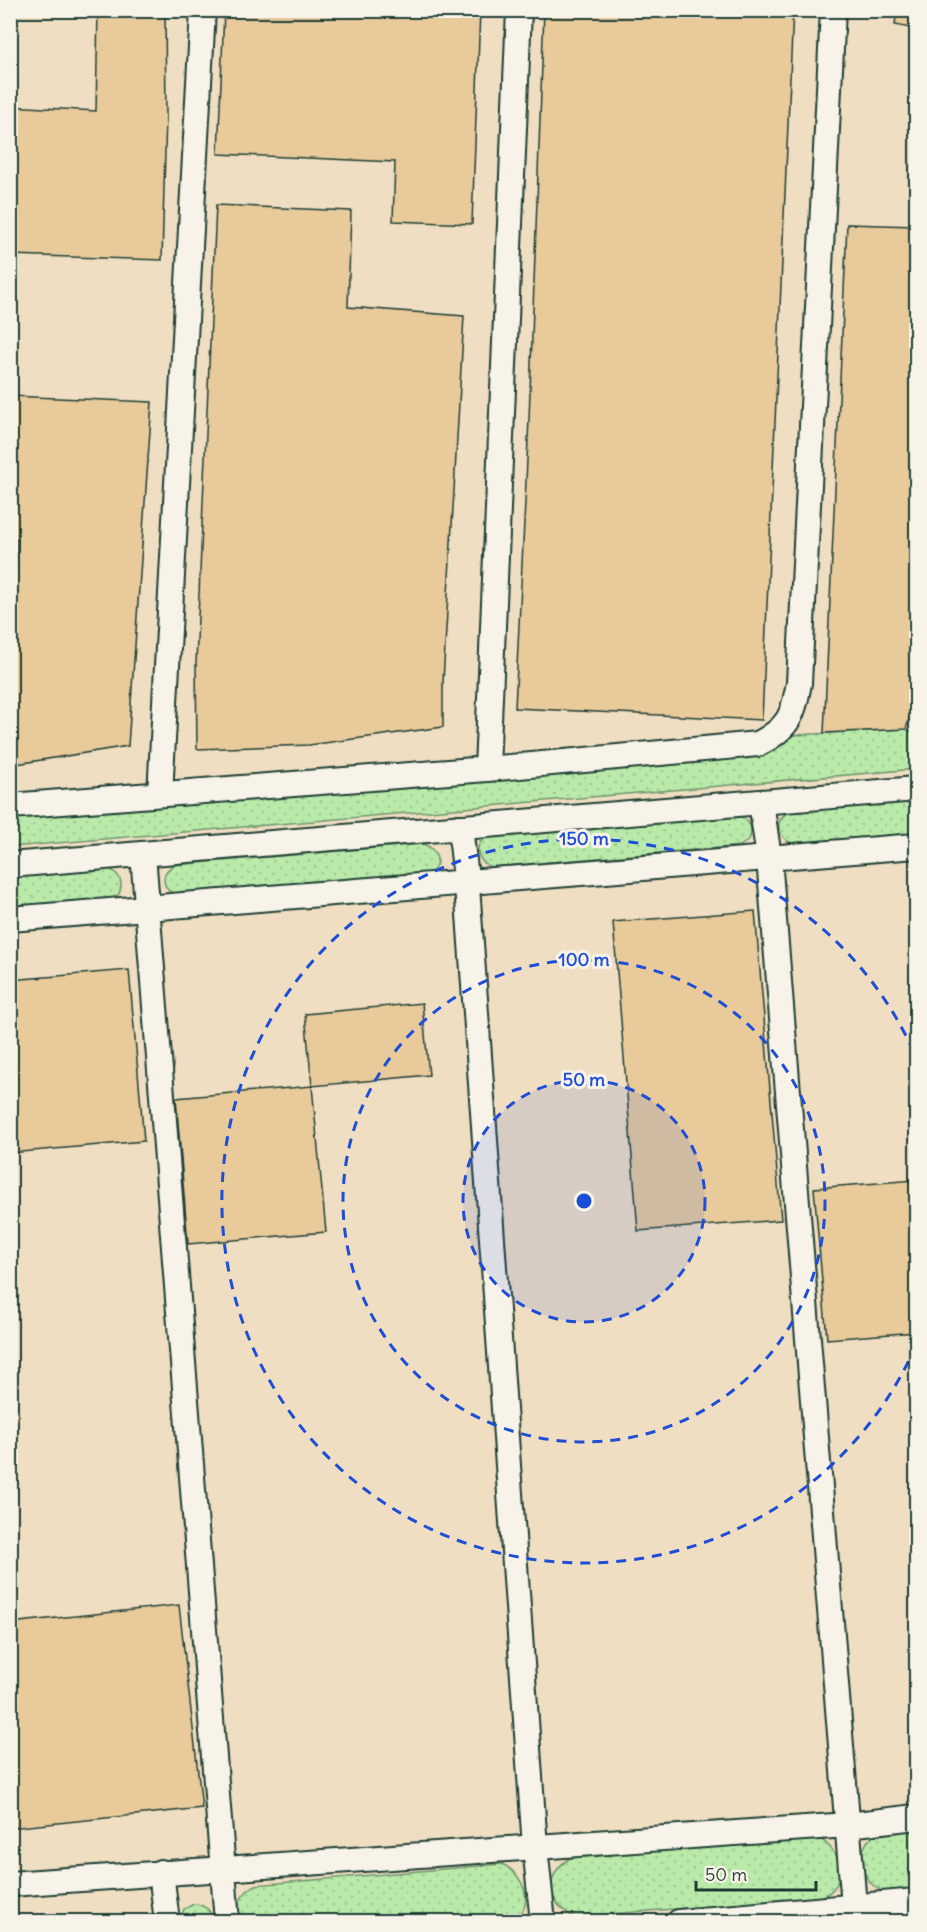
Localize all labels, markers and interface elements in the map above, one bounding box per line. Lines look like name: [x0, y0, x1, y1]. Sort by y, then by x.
text: 150 m: [559, 827, 609, 850]
text: 100 m: [559, 948, 610, 971]
text: 50 m: [563, 1068, 605, 1091]
centre of rings: [574, 1191, 594, 1211]
scale bar: [696, 1854, 816, 1892]
text: 50 m: [705, 1863, 747, 1886]

